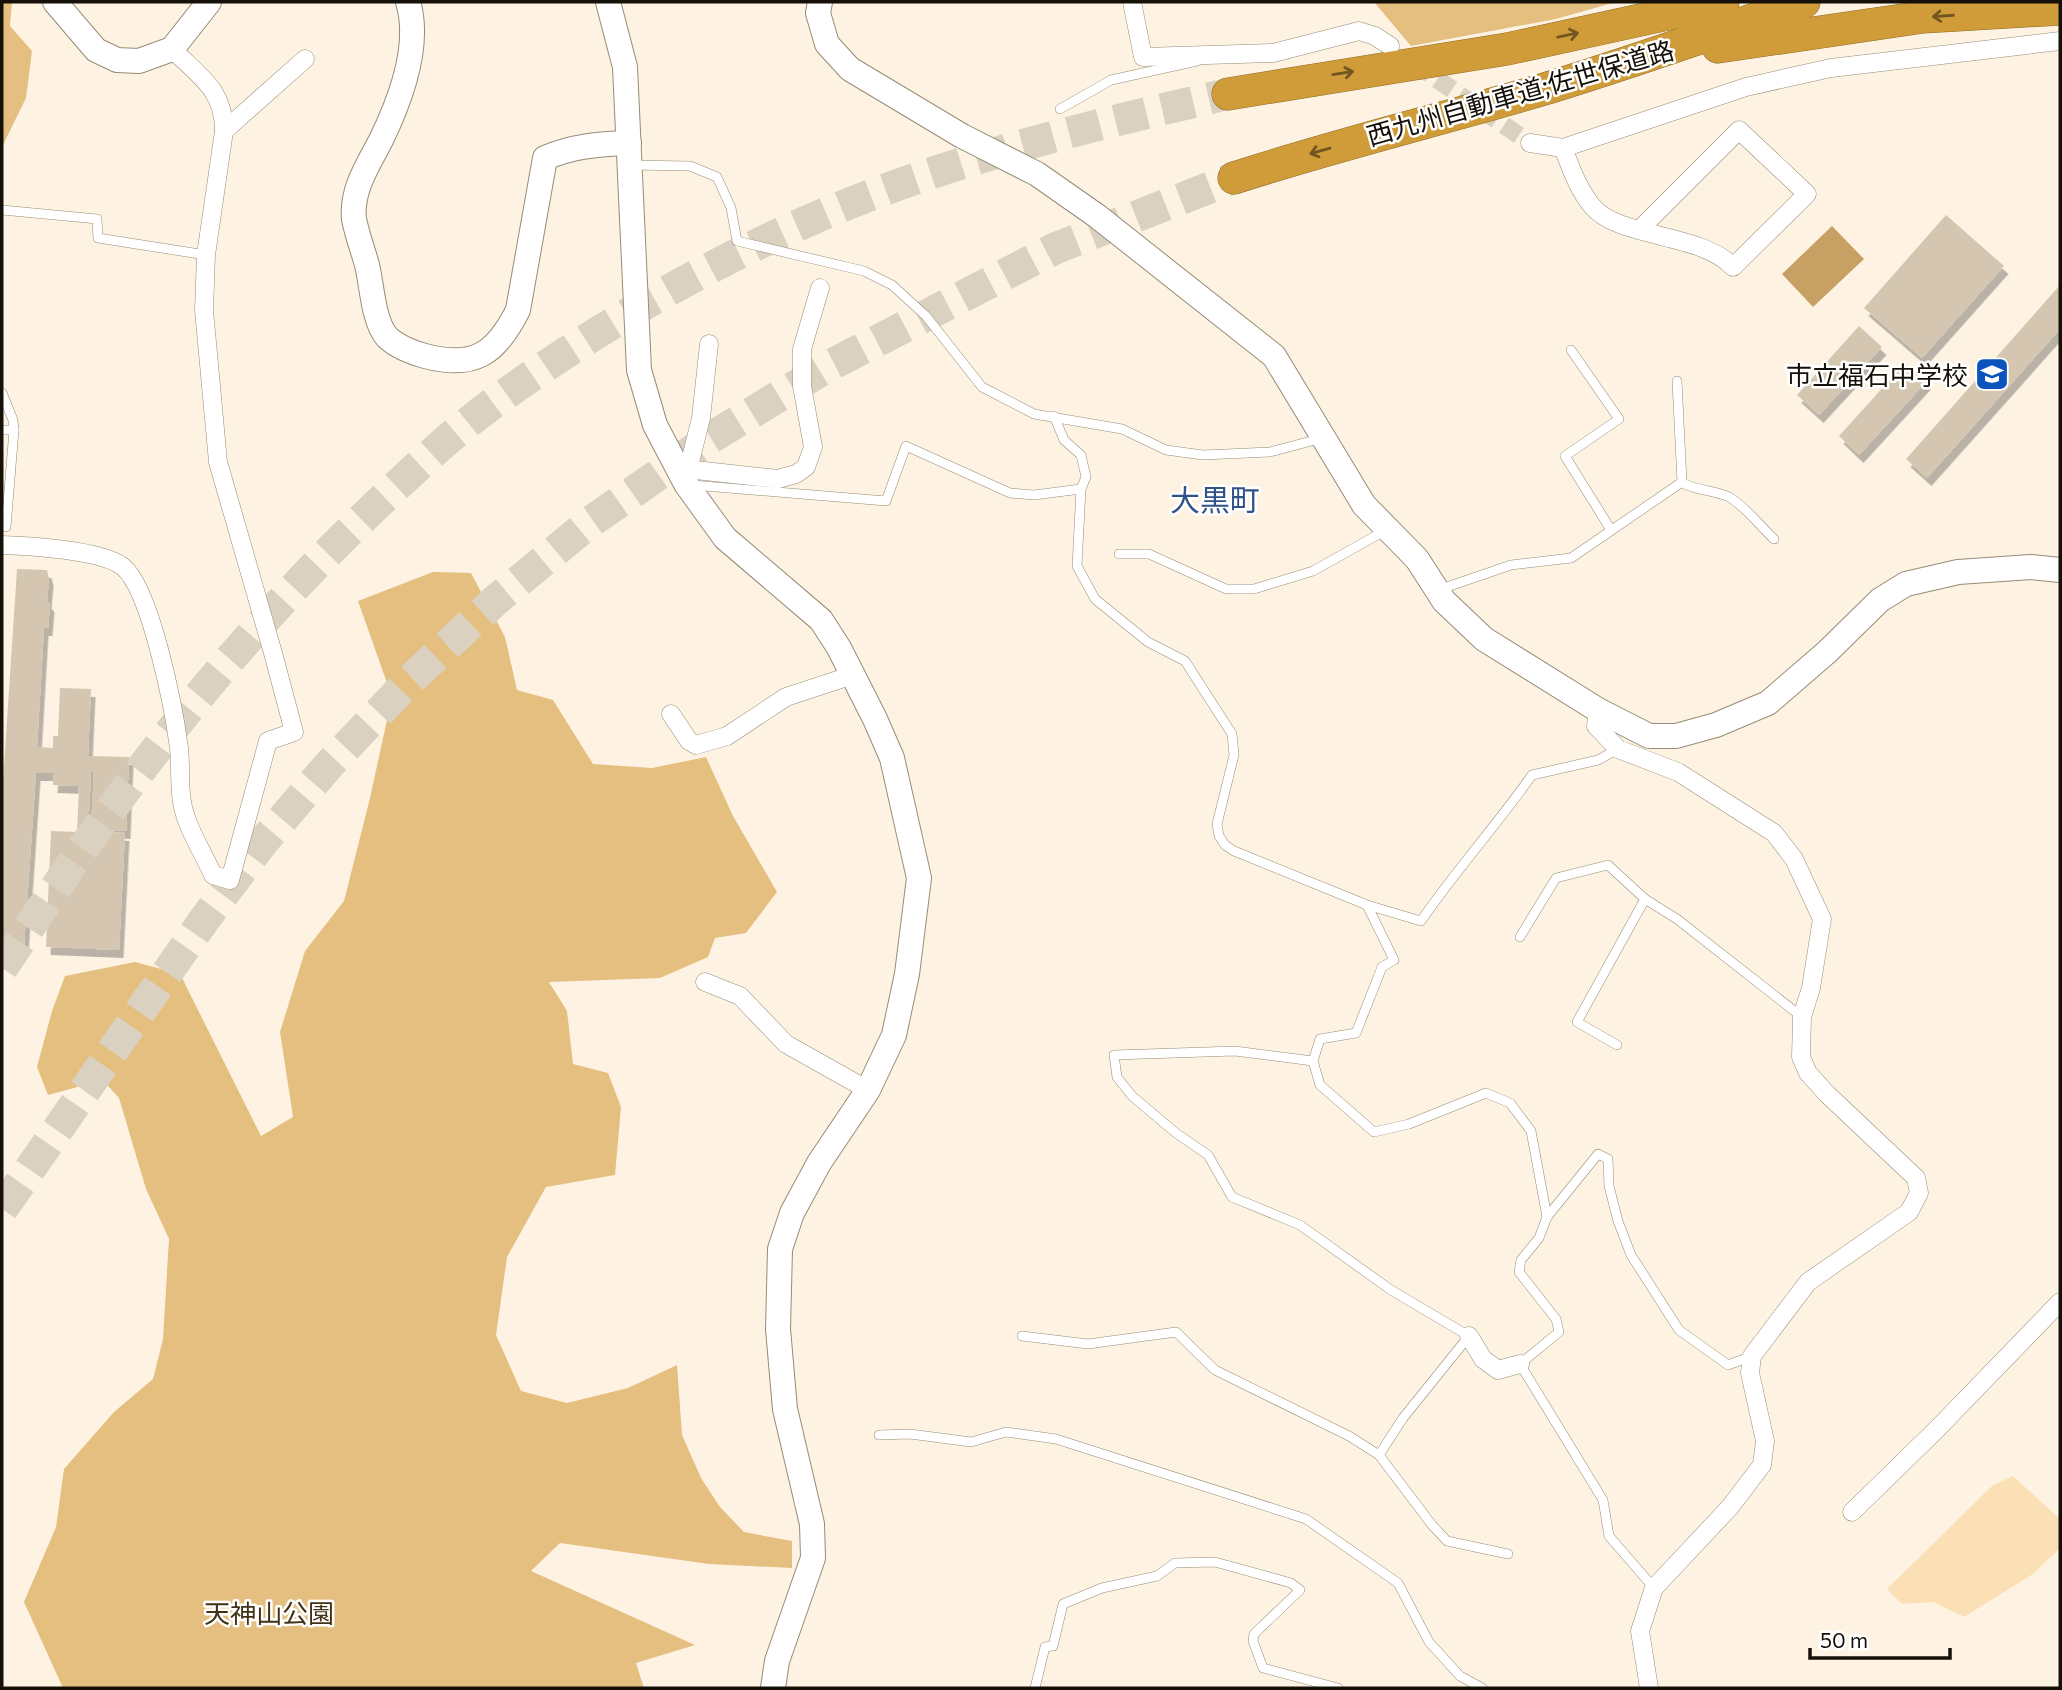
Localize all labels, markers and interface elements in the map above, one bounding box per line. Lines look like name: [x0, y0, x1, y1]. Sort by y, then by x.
one-way arrow: [1932, 9, 1955, 22]
one-way arrow: [1556, 28, 1579, 42]
street label: 西九州自動車道;佐世保道路: [1363, 33, 1677, 151]
one-way arrow: [1331, 67, 1354, 80]
one-way arrow: [1309, 145, 1331, 158]
school or university icon: 市立福石中学校: [1973, 355, 2011, 393]
place label: 市立福石中学校: [1786, 359, 1968, 390]
district label: 大黒町: [1170, 480, 1260, 517]
park label: 天神山公園: [204, 1597, 334, 1628]
scale bar: [1810, 1616, 1950, 1660]
text: 50 m: [1820, 1627, 1868, 1652]

